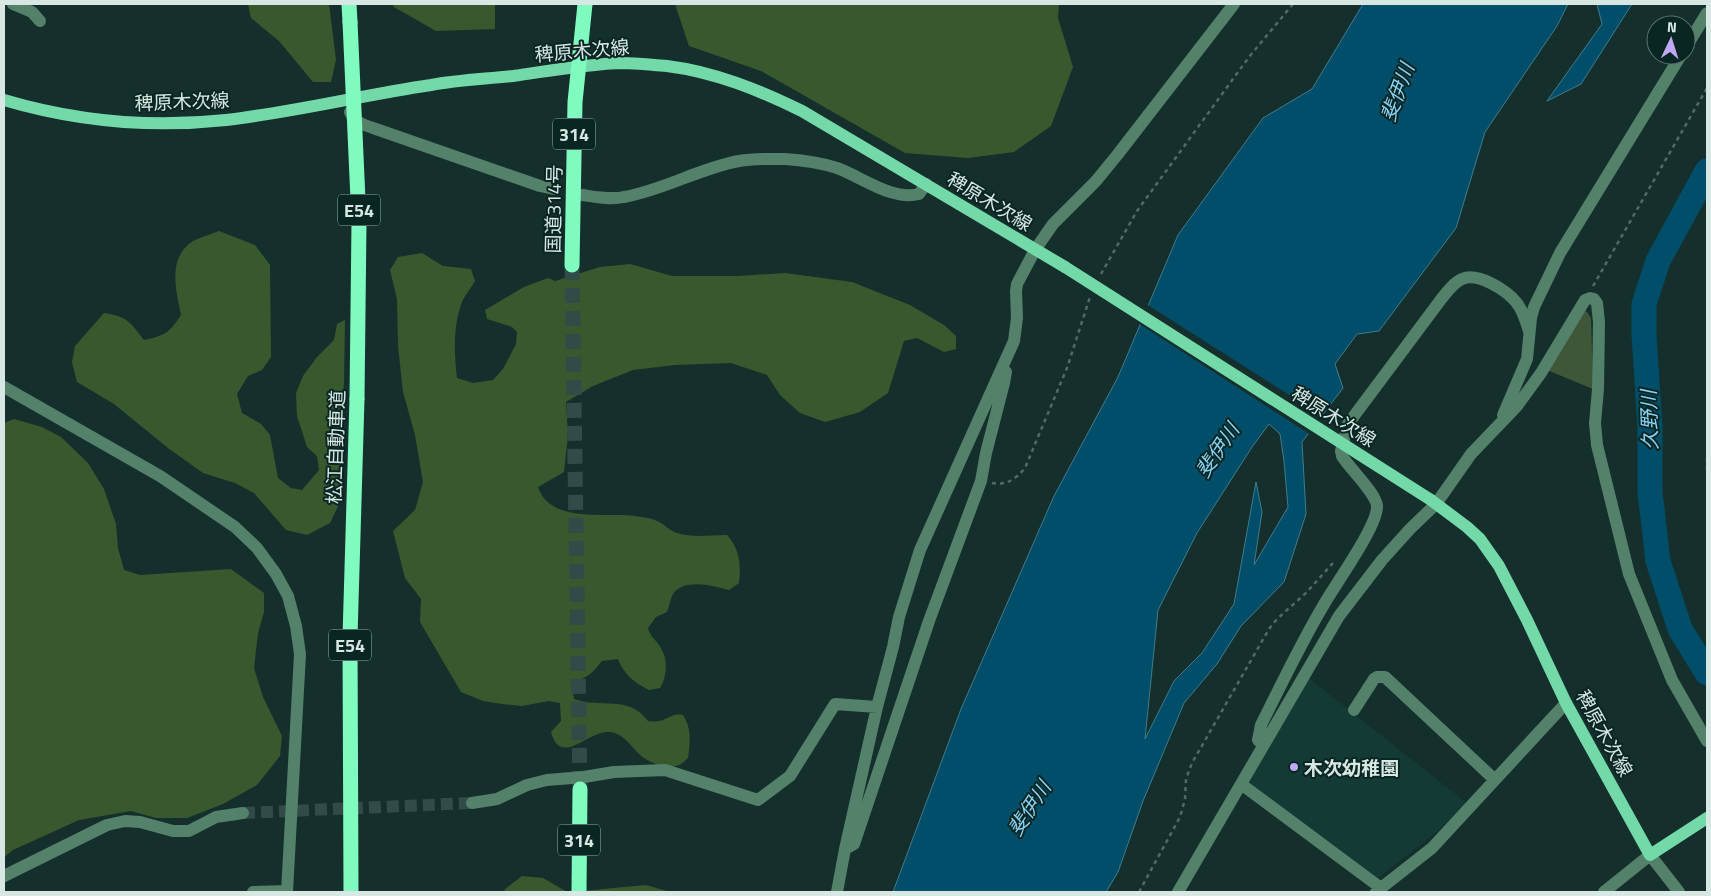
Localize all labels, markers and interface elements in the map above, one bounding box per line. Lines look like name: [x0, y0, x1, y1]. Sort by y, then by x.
north arrow: [1646, 15, 1696, 65]
text: N: [1666, 16, 1678, 37]
street label: 稗原木次線: [533, 31, 631, 69]
water label: 斐伊川: [1372, 57, 1423, 125]
street label: 稗原木次線: [134, 85, 230, 117]
road number: 314: [553, 118, 595, 150]
street label: 国道314号: [538, 164, 568, 254]
street label: 稗原木次線: [942, 164, 1038, 238]
road number: E54: [338, 194, 380, 226]
street label: 稗原木次線: [1286, 379, 1382, 453]
water label: 久野川: [1632, 387, 1666, 451]
street label: 松江自動車道: [319, 390, 351, 504]
water label: 斐伊川: [1187, 415, 1248, 484]
road number: E54: [329, 630, 371, 660]
street label: 稗原木次線: [1569, 684, 1641, 782]
place label: 木次幼稚園: [1304, 753, 1399, 782]
marker: 木次幼稚園: [1288, 761, 1300, 773]
water label: 斐伊川: [1000, 773, 1059, 842]
road number: 314: [558, 824, 600, 856]

